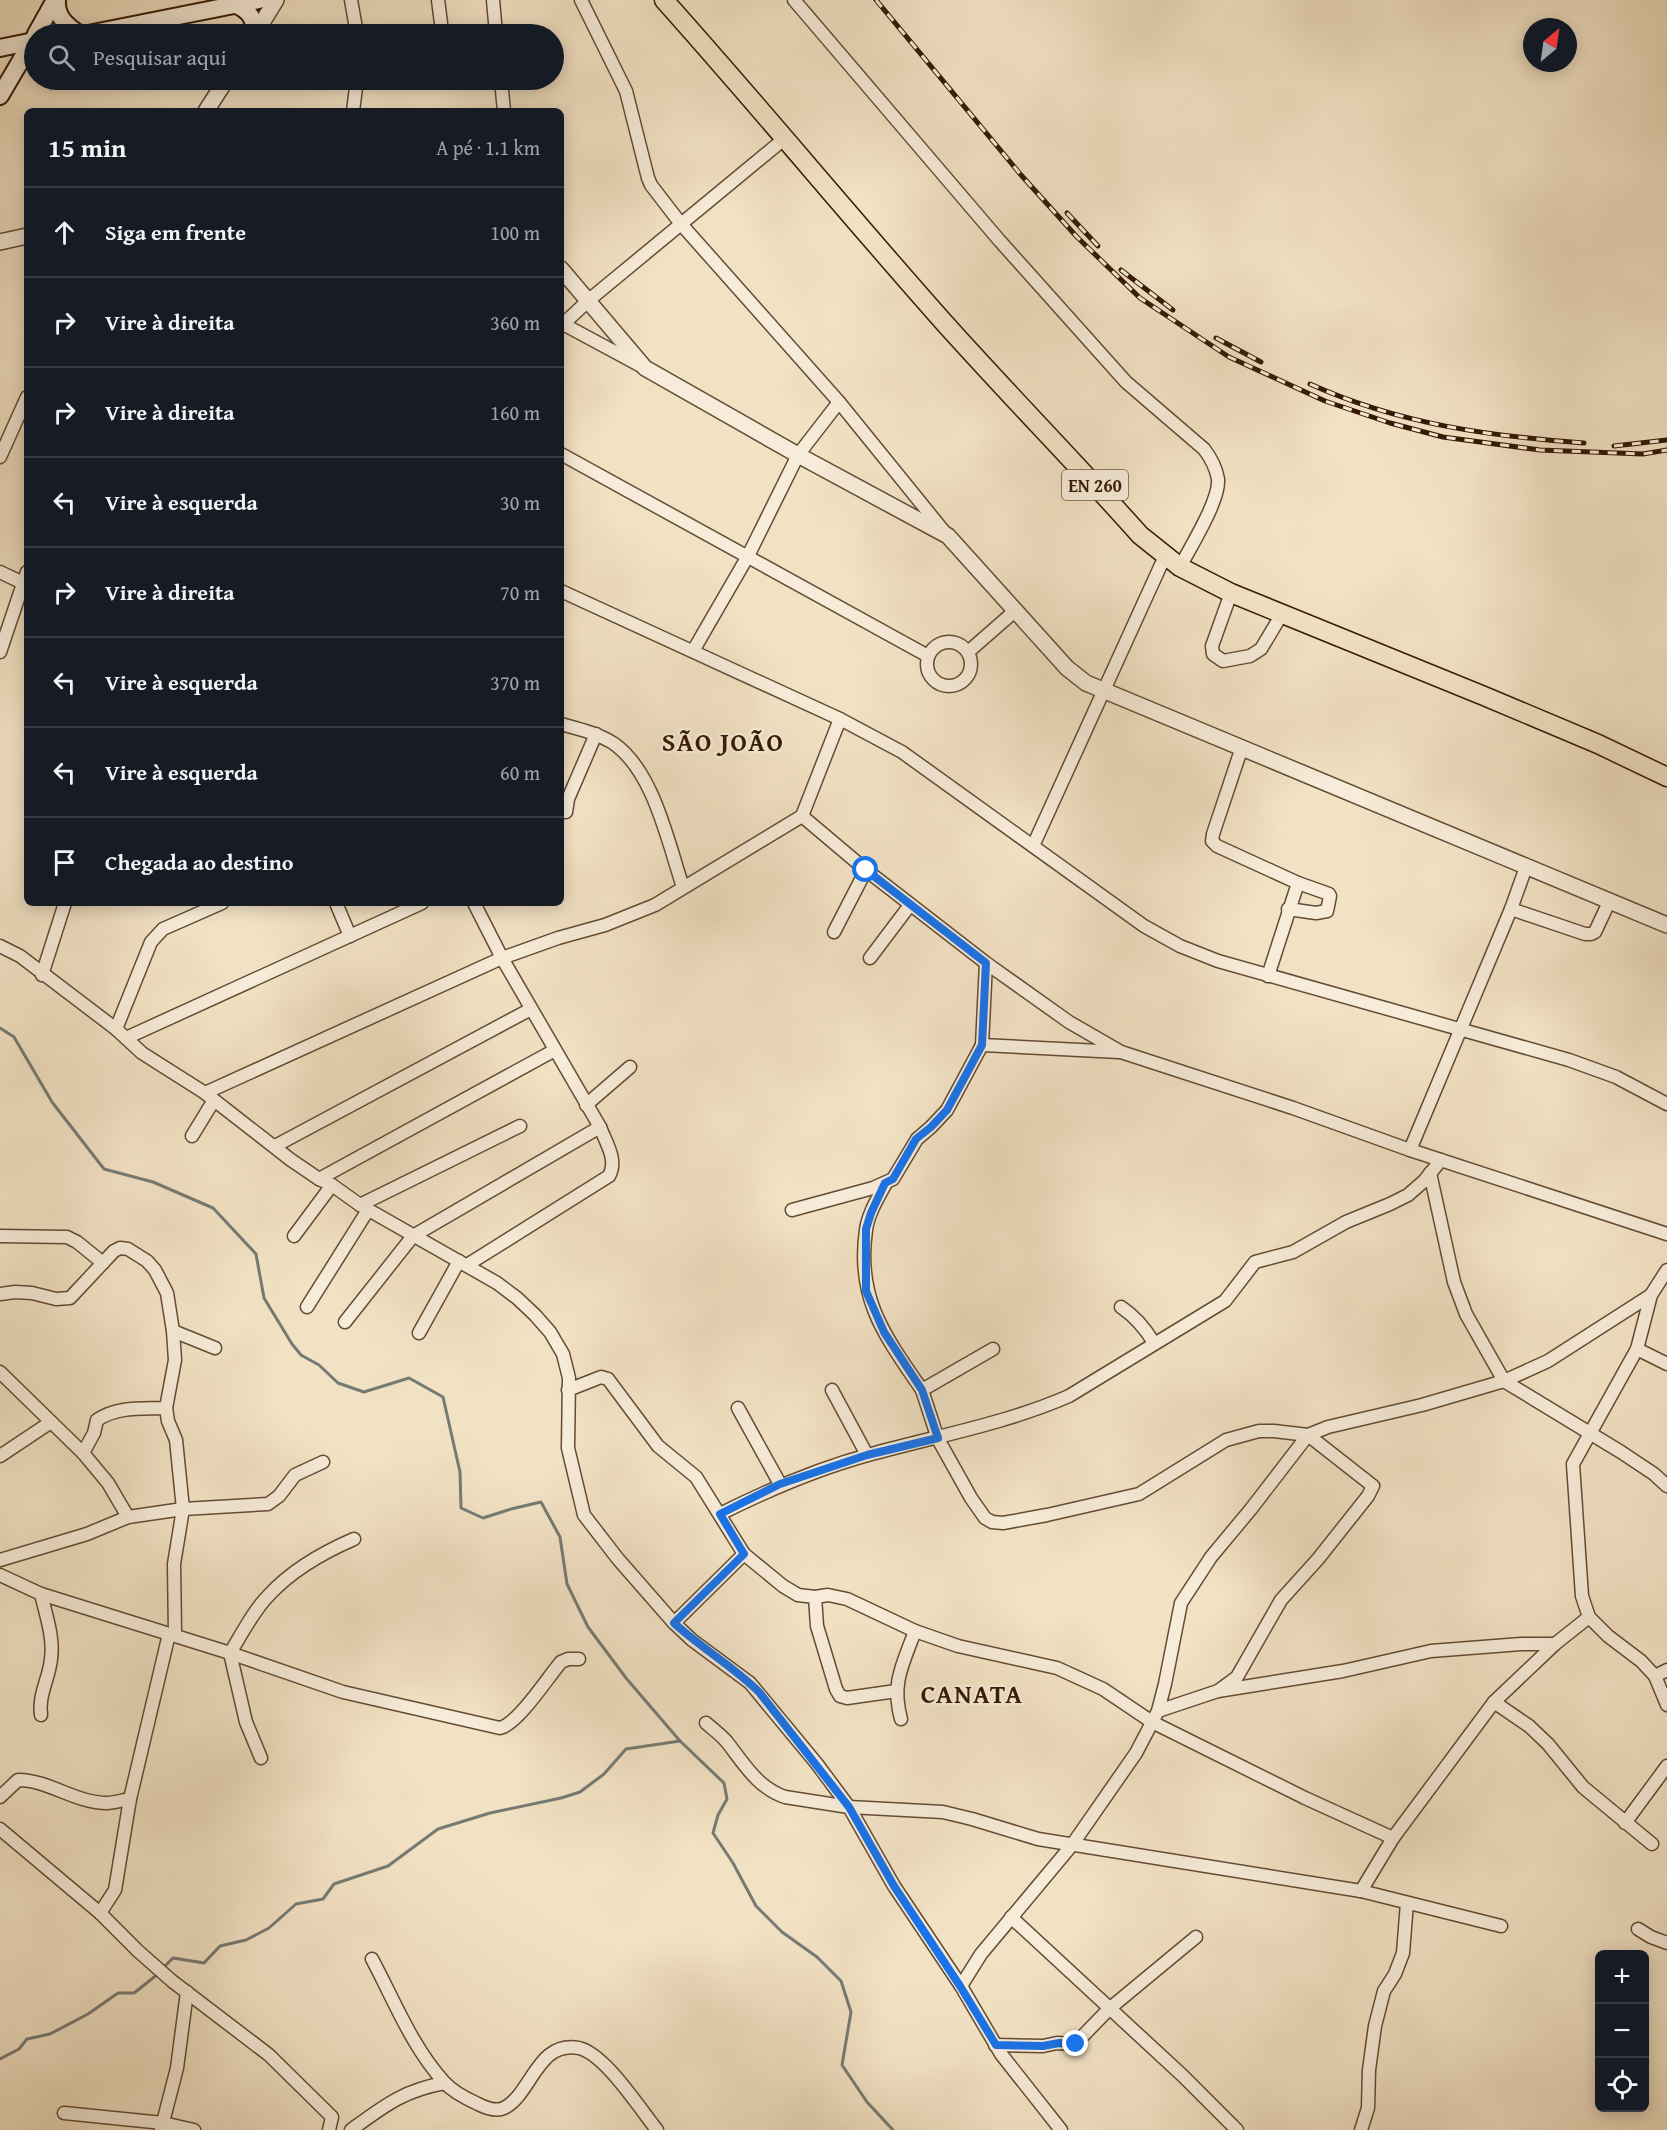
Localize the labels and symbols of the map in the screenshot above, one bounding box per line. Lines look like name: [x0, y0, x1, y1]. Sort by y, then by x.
north arrow: [1523, 18, 1577, 72]
road number: EN 260: [1062, 470, 1128, 500]
district label: SÃO JOÃO: [662, 722, 784, 761]
route start: [852, 856, 878, 882]
district label: CANATA: [921, 1674, 1023, 1713]
route end: [1062, 2030, 1088, 2056]

